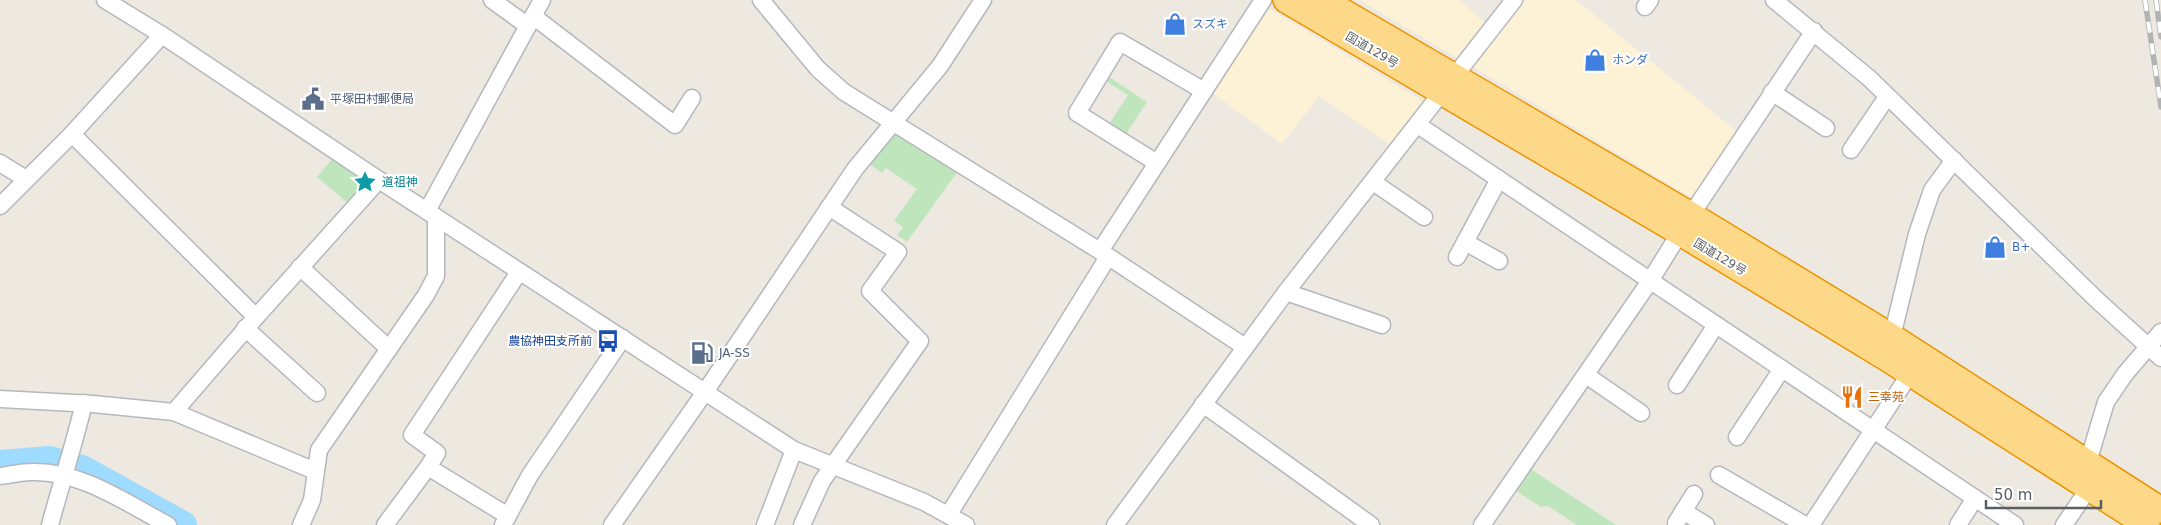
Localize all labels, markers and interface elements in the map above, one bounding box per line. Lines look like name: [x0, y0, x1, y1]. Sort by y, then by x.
shop icon: スズキ: [1162, 11, 1188, 37]
place label: スズキ: [1192, 17, 1228, 31]
street label: 国道129号: [1343, 29, 1401, 71]
shop icon: ホンダ: [1582, 47, 1608, 73]
place label: ホンダ: [1612, 53, 1648, 67]
public building icon: 平塚田村郵便局: [300, 86, 326, 112]
place label: 平塚田村郵便局: [330, 92, 414, 106]
place icon: 道祖神: [352, 169, 378, 195]
place label: 道祖神: [382, 175, 418, 189]
shop icon: B+: [1982, 234, 2008, 260]
street label: 国道129号: [1691, 236, 1749, 278]
place label: B+: [2012, 240, 2030, 254]
bus stop icon: 農協神田支所前: [595, 328, 621, 354]
place label: 農協神田支所前: [508, 334, 592, 348]
fuel station icon: JA-SS: [689, 340, 715, 366]
place label: JA-SS: [718, 346, 750, 360]
restaurant icon: 三幸苑: [1839, 384, 1865, 410]
place label: 三幸苑: [1868, 390, 1904, 404]
scale bar: [1986, 478, 2101, 510]
text: 50 m: [1994, 486, 2032, 504]

